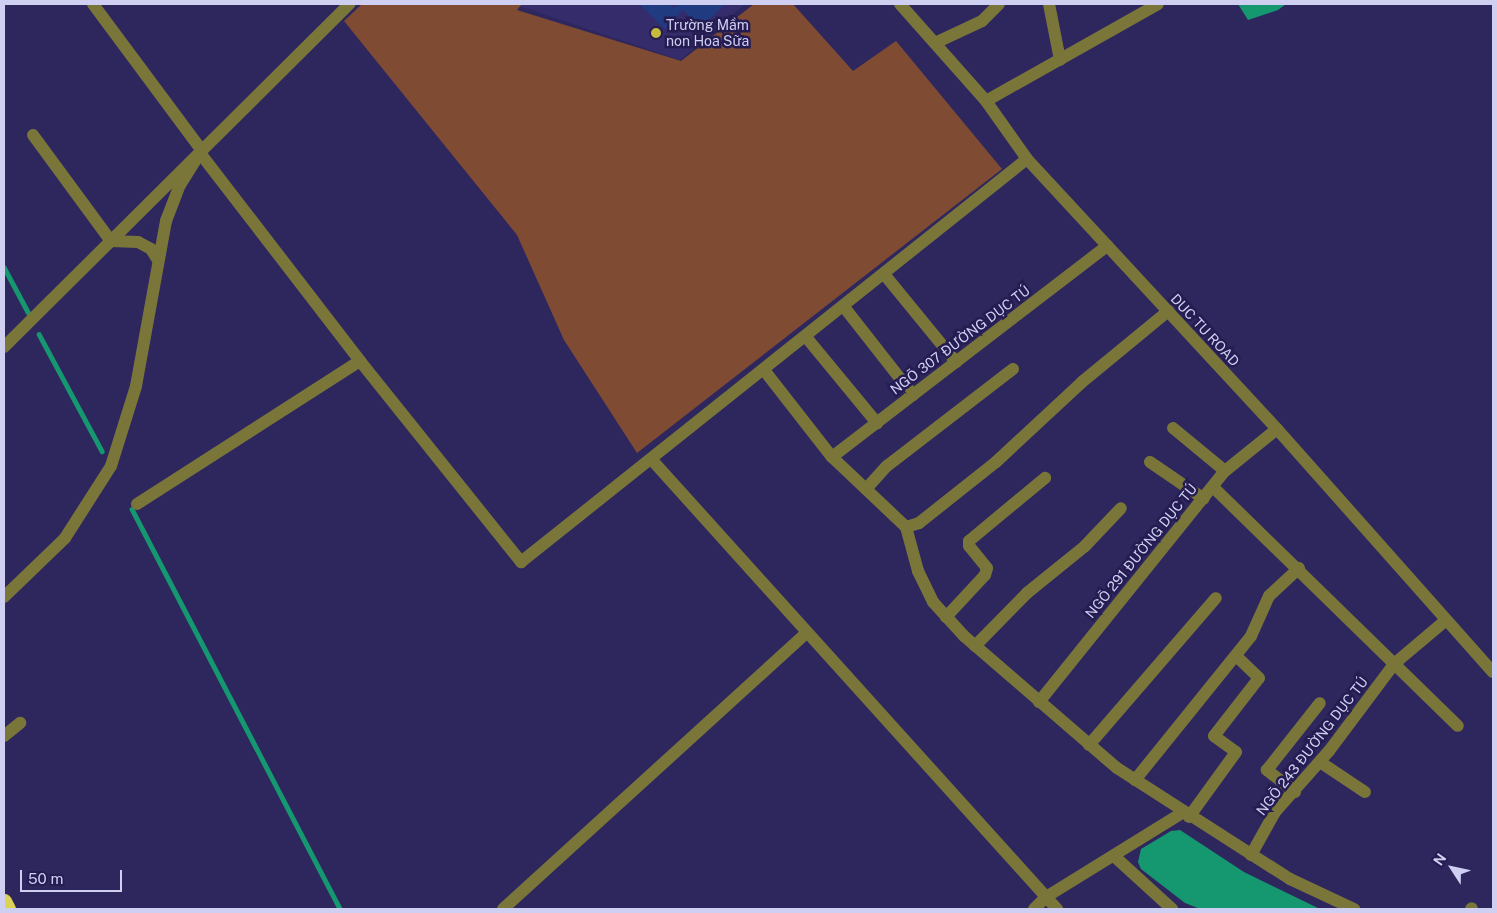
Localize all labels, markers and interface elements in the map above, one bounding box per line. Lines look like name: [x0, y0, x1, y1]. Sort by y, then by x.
place label: Trường Mầm non Hoa Sữa: [666, 17, 749, 49]
marker: Trường Mầm non Hoa Sữa: [650, 27, 662, 39]
street label: NGÕ 307 ĐƯỜNG DỤC TÚ: [887, 282, 1033, 398]
street label: DUC TU ROAD: [1167, 290, 1243, 370]
street label: NGÕ 291 ĐƯỜNG DỤC TÚ: [1082, 481, 1200, 621]
street label: NGÕ 243 ĐƯỜNG DỤC TÚ: [1253, 673, 1371, 819]
north arrow: [1427, 843, 1477, 893]
text: N: [1430, 850, 1449, 868]
scale bar: [22, 860, 125, 892]
text: 50 m: [28, 870, 63, 887]

